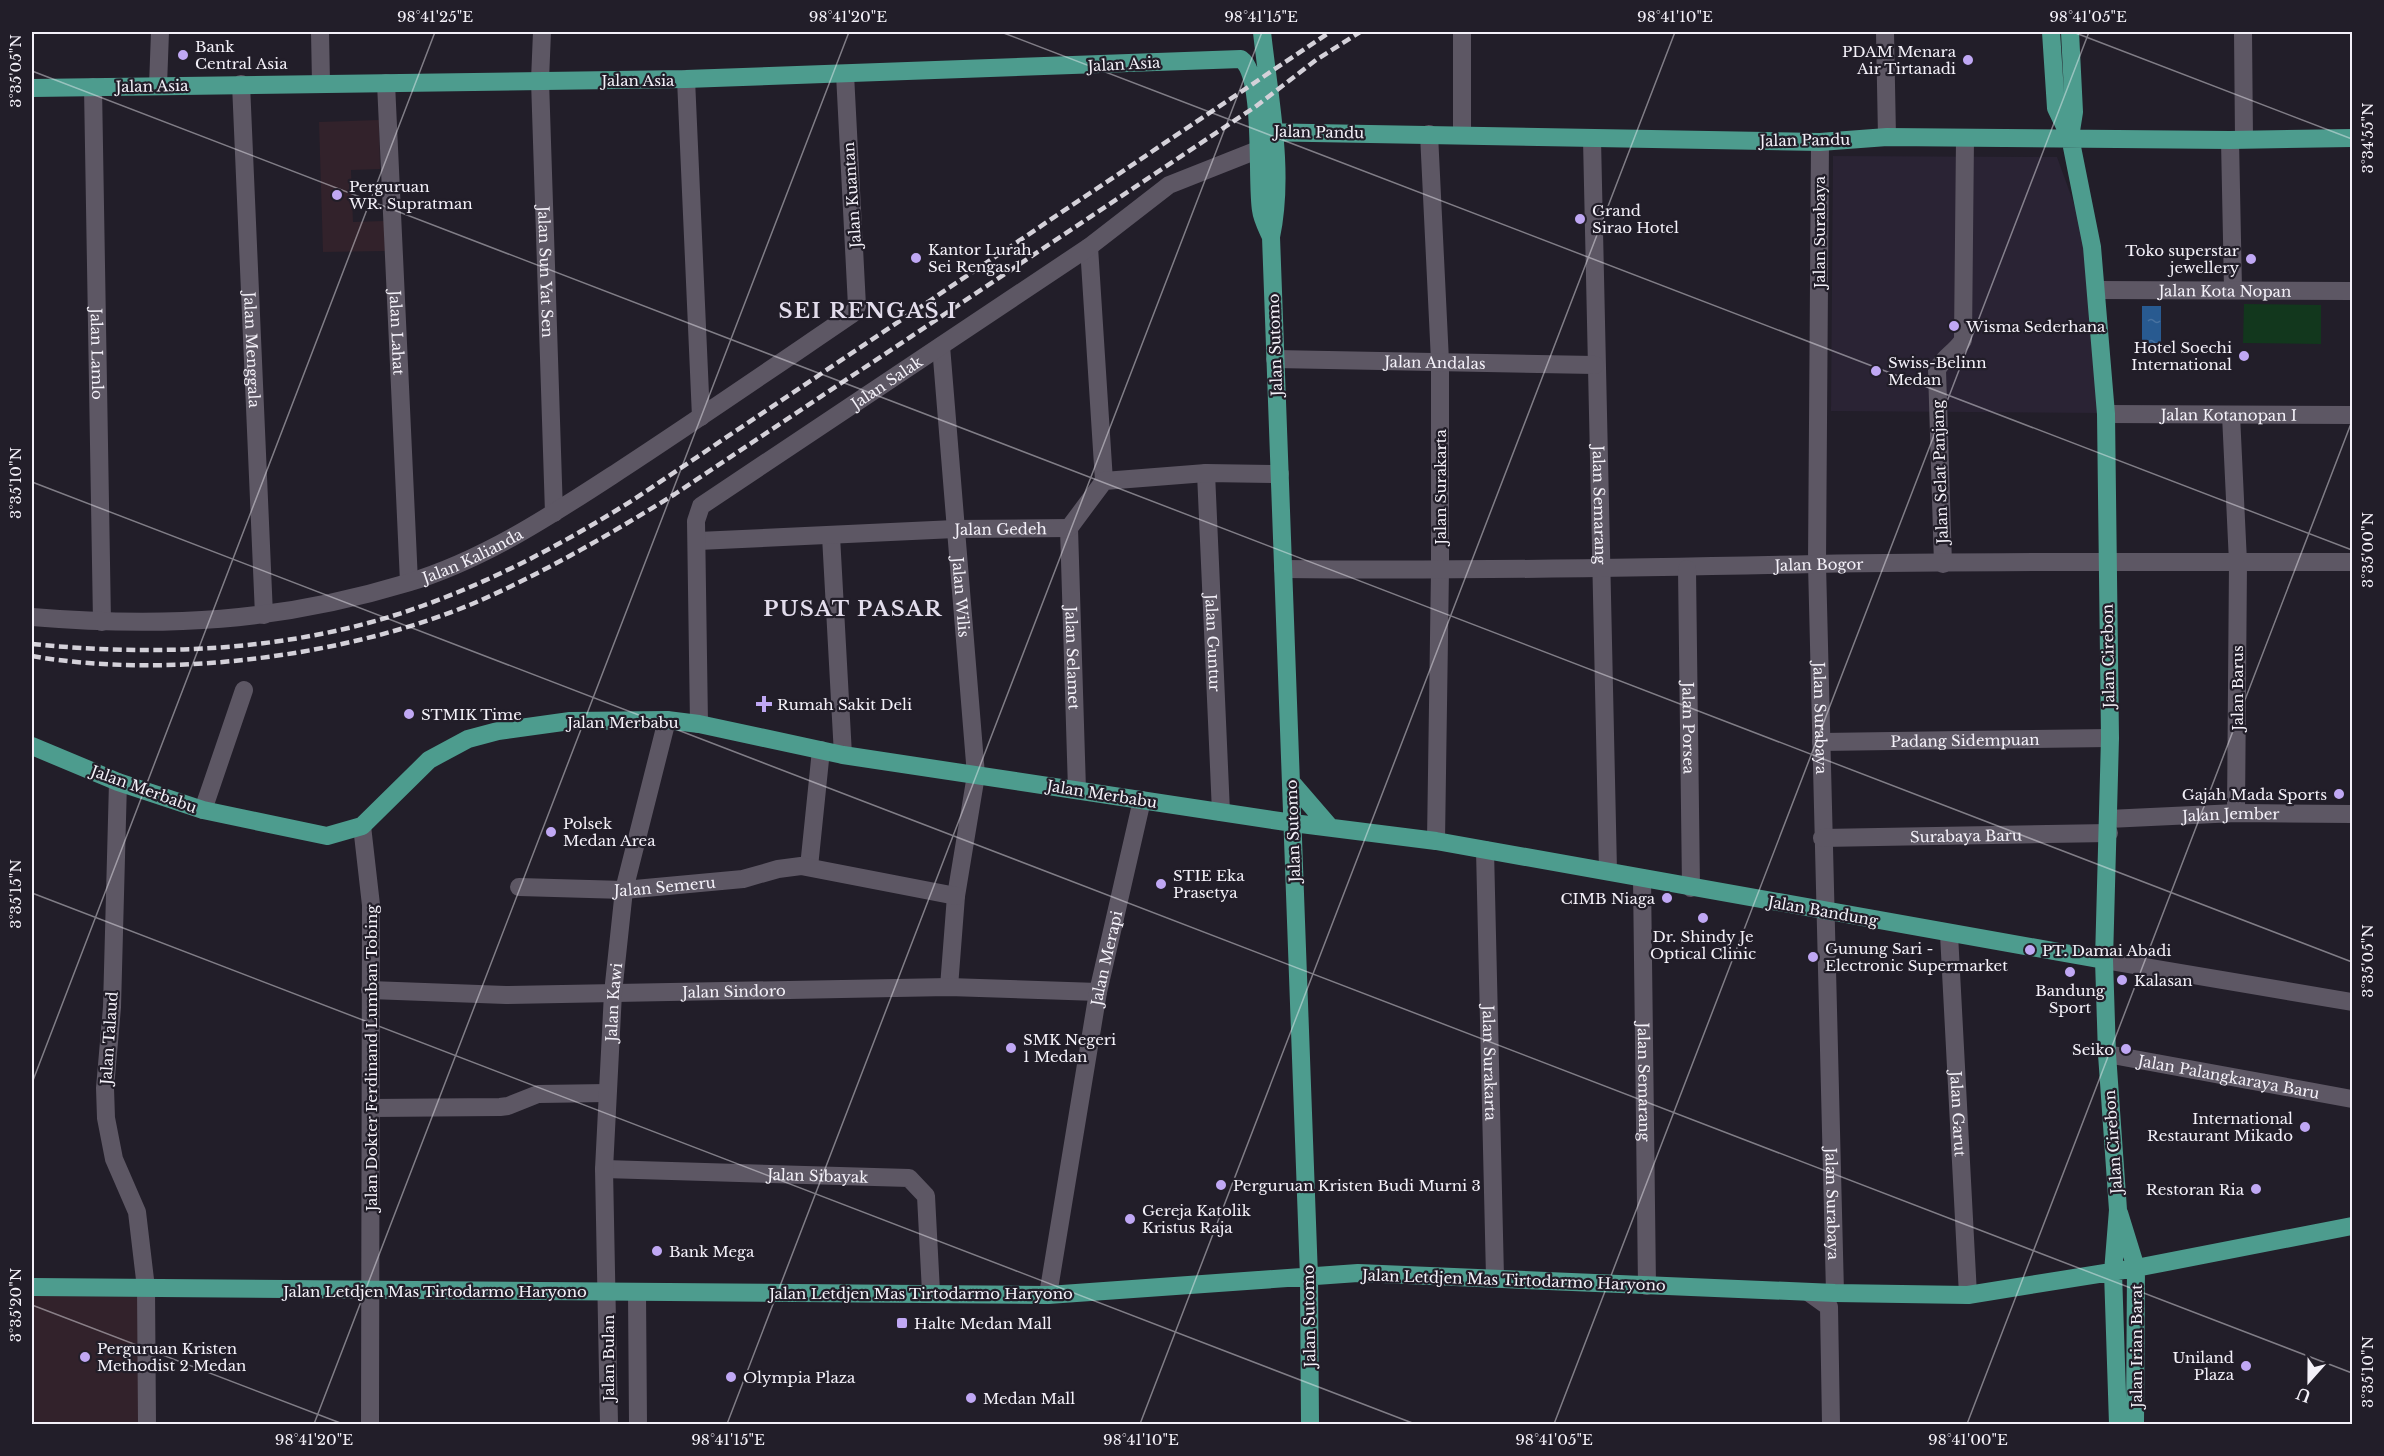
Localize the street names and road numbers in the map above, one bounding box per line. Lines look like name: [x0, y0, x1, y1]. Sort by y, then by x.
street label: Jalan Asia: [1085, 53, 1162, 75]
street label: Jalan Asia: [600, 71, 675, 90]
street label: Jalan Asia: [113, 76, 189, 96]
street label: Jalan Pandu: [1272, 122, 1364, 142]
street label: Jalan Pandu: [1758, 130, 1850, 150]
street label: Jalan Kuantan: [839, 141, 865, 251]
street label: Jalan Surabaya: [1810, 175, 1829, 290]
street label: Jalan Sun Yat Sen: [535, 204, 558, 338]
street label: Jalan Kota Nopan: [2157, 281, 2291, 300]
street label: Jalan Lahat: [386, 288, 409, 376]
street label: Jalan Menggala: [240, 289, 265, 409]
street label: Jalan Sutomo: [1264, 293, 1286, 399]
street label: Jalan Lamlo: [87, 306, 108, 400]
street label: Jalan Salak: [846, 351, 927, 414]
street label: Jalan Andalas: [1382, 352, 1486, 372]
street label: Jalan Selat Panjang: [1928, 399, 1952, 546]
street label: Jalan Kotanopan I: [2159, 405, 2297, 424]
street label: Jalan Surakarta: [1431, 429, 1450, 547]
street label: Jalan Semarang: [1589, 443, 1611, 566]
street label: Jalan Gedeh: [952, 519, 1047, 539]
street label: Jalan Kalianda: [418, 524, 527, 588]
street label: Jalan Wilis: [949, 554, 974, 638]
street label: Jalan Bogor: [1772, 554, 1864, 574]
street label: Jalan Guntur: [1202, 591, 1225, 693]
street label: Jalan Selamet: [1062, 604, 1084, 710]
street label: Jalan Cirebon: [2098, 604, 2118, 710]
street label: Jalan Barus: [2228, 645, 2247, 733]
street label: Jalan Surabaya: [1810, 660, 1832, 775]
street label: Jalan Porsea: [1679, 680, 1699, 775]
street label: Jalan Merbabu: [565, 713, 679, 732]
street label: Padang Sidempuan: [1890, 729, 2040, 751]
street label: Jalan Merbabu: [87, 760, 200, 817]
street label: Jalan Merbabu: [1044, 776, 1158, 812]
street label: Jalan Sutomo: [1282, 779, 1304, 885]
street label: Jalan Jember: [2180, 803, 2281, 825]
street label: Surabaya Baru: [1910, 825, 2022, 846]
street label: Jalan Semeru: [612, 872, 716, 900]
street label: Jalan Bandung: [1765, 892, 1880, 930]
street label: Jalan Dokter Ferdinand Lumban Tobing: [362, 904, 381, 1213]
street label: Jalan Merapi: [1086, 909, 1126, 1009]
street label: Jalan Kawi: [601, 962, 626, 1044]
street label: Jalan Sindoro: [680, 980, 786, 1001]
street label: Jalan Talaud: [96, 991, 122, 1087]
street label: Jalan Surakarta: [1479, 1003, 1501, 1122]
street label: Jalan Semarang: [1634, 1020, 1655, 1143]
street label: Jalan Palangkaraya Baru: [2135, 1050, 2321, 1102]
street label: Jalan Garut: [1947, 1068, 1970, 1157]
street label: Jalan Cirebon: [2100, 1089, 2126, 1197]
street label: Jalan Surabaya: [1822, 1145, 1844, 1261]
street label: Jalan Sibayak: [765, 1164, 870, 1186]
street label: Jalan Sutomo: [1299, 1264, 1319, 1369]
street label: Jalan Letdjen Mas Tirtodarmo Haryono: [1360, 1265, 1666, 1295]
street label: Jalan Letdjen Mas Tirtodarmo Haryono: [281, 1282, 587, 1301]
street label: Jalan Letdjen Mas Tirtodarmo Haryono: [767, 1284, 1073, 1303]
street label: Jalan Irian Barat: [2127, 1284, 2146, 1410]
street label: Jalan Bulan: [599, 1315, 618, 1403]

